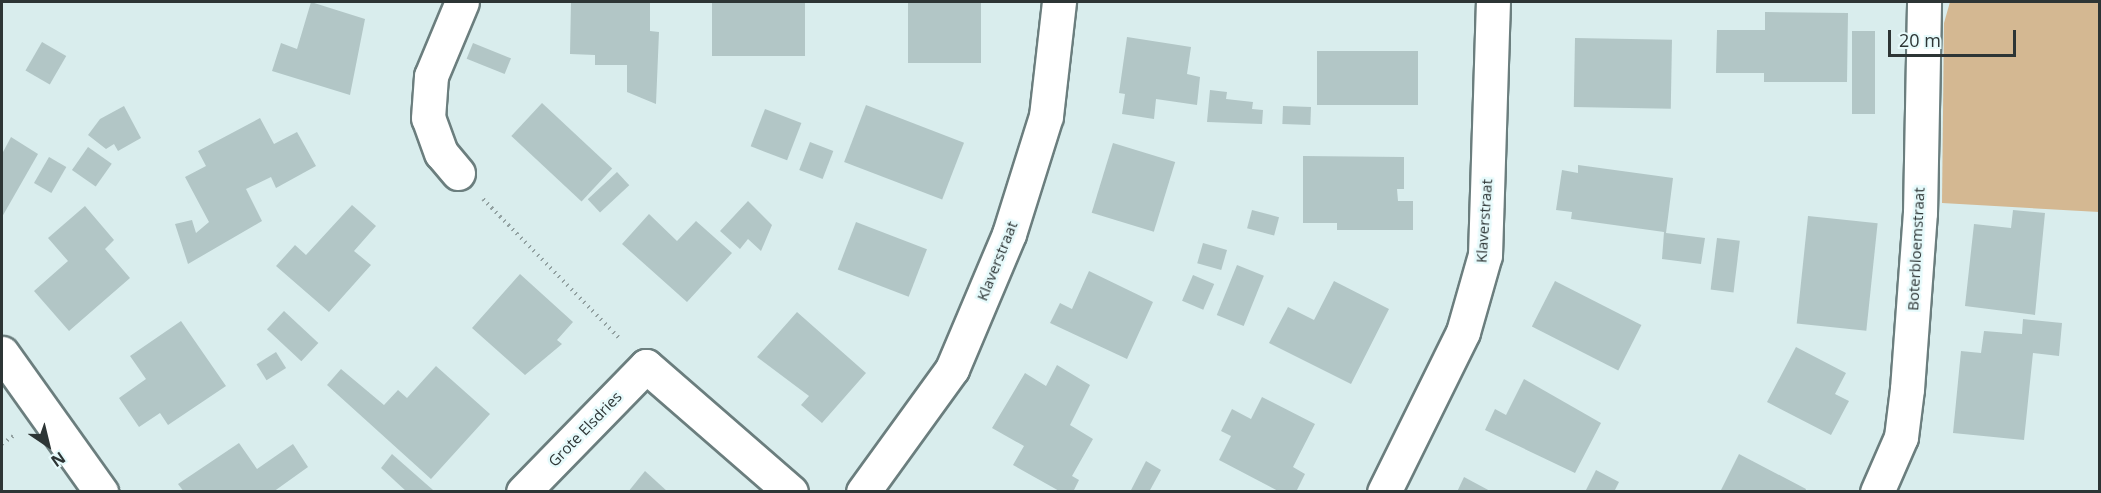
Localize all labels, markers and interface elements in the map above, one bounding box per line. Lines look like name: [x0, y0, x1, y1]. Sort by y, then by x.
scale bar: [1891, 18, 2018, 56]
text: 20 m: [1899, 28, 1941, 52]
street label: Klaverstraat: [1472, 178, 1496, 264]
street label: Boterbloemstraat: [1904, 187, 1928, 311]
street label: Klaverstraat: [973, 219, 1021, 303]
street label: Grote Elsdries: [545, 388, 625, 470]
north arrow: [18, 415, 78, 475]
text: N: [47, 447, 70, 472]

